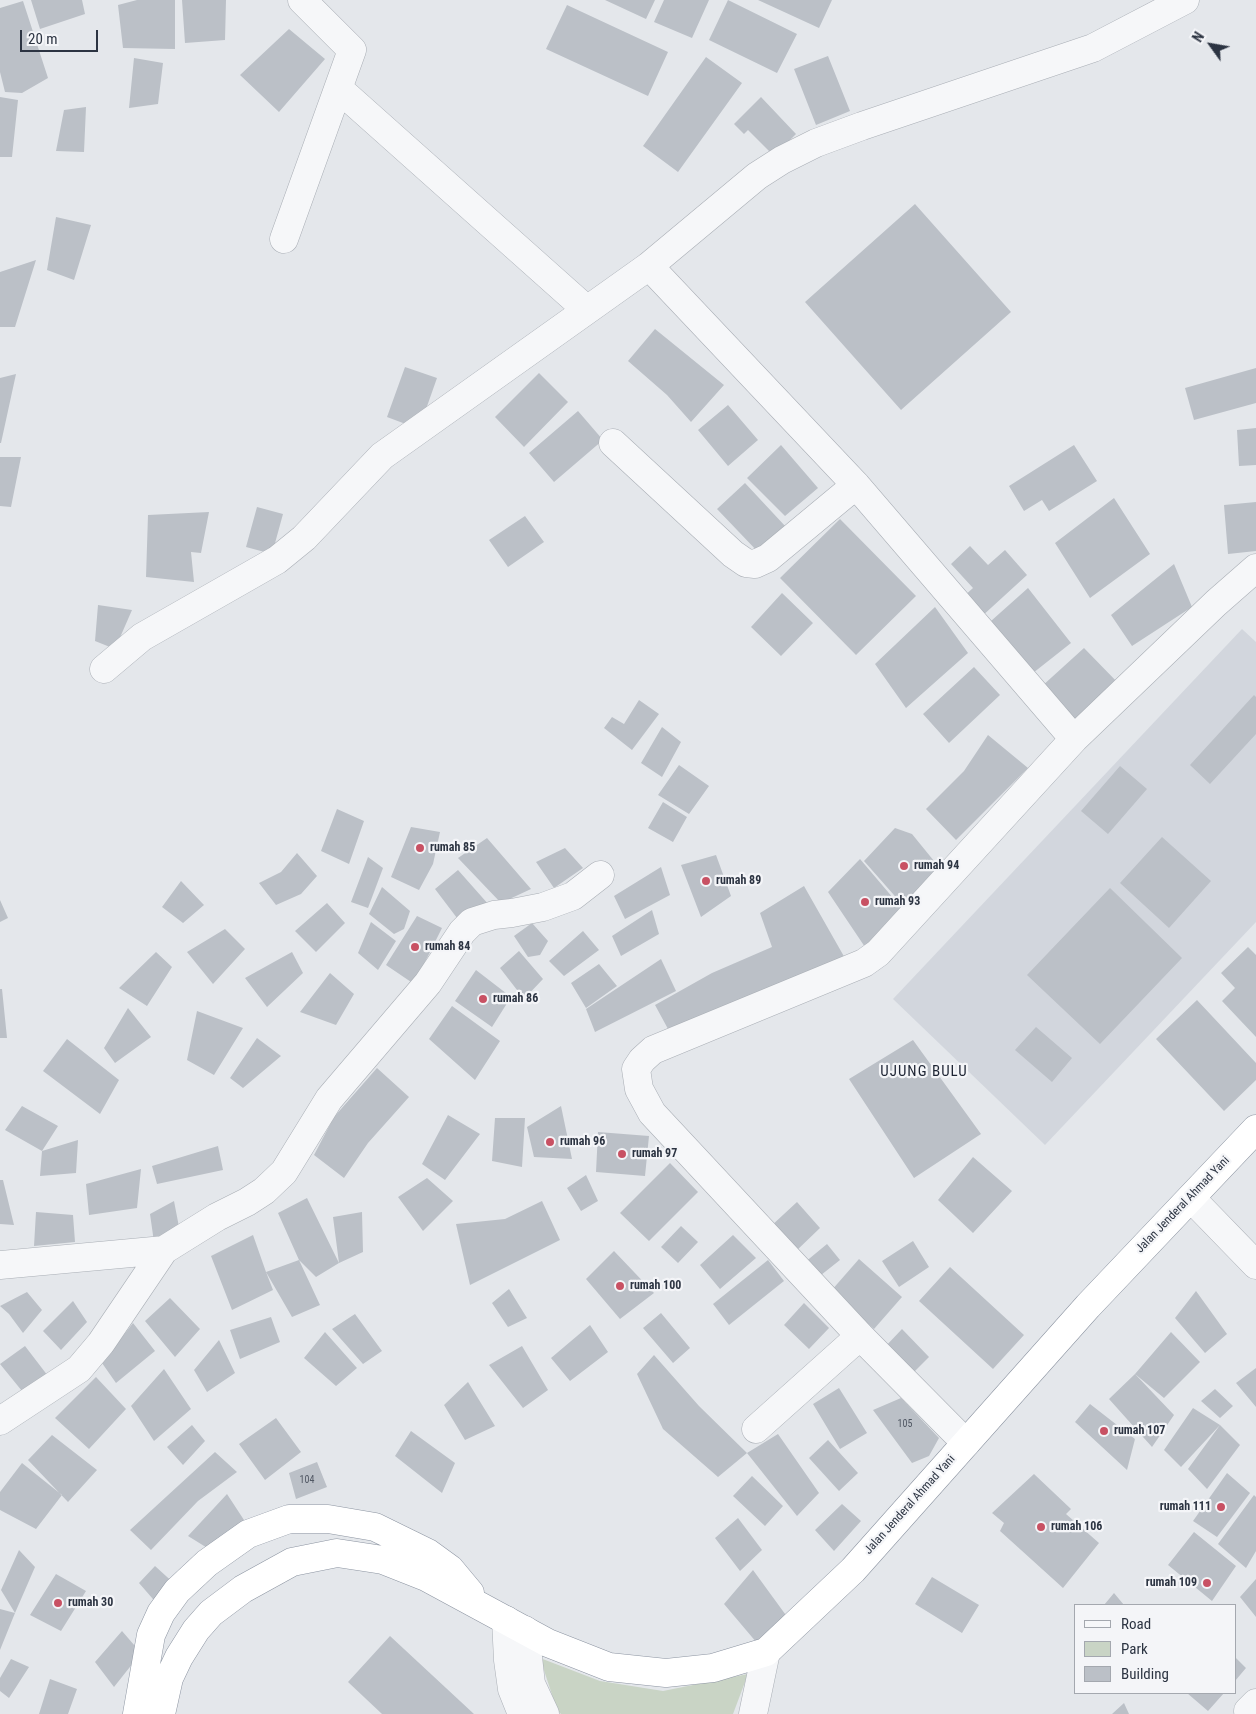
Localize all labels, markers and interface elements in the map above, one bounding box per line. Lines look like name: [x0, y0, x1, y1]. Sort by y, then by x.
scale bar: [22, 20, 100, 52]
north arrow: [1186, 20, 1236, 70]
text: N: [1189, 29, 1207, 45]
text: 20 m: [28, 30, 58, 48]
place label: rumah 85: [430, 841, 475, 855]
marker: rumah 85: [414, 842, 426, 854]
place label: rumah 94: [914, 859, 959, 873]
marker: rumah 94: [898, 860, 910, 872]
place label: rumah 89: [716, 874, 761, 888]
marker: rumah 89: [700, 875, 712, 887]
place label: rumah 93: [875, 895, 920, 909]
marker: rumah 93: [859, 896, 871, 908]
place label: rumah 84: [425, 940, 470, 954]
marker: rumah 84: [409, 941, 421, 953]
place label: rumah 86: [493, 992, 538, 1006]
marker: rumah 86: [477, 993, 489, 1005]
district label: UJUNG BULU: [879, 1063, 969, 1081]
place label: rumah 96: [560, 1135, 605, 1149]
marker: rumah 96: [544, 1136, 556, 1148]
place label: rumah 97: [632, 1147, 677, 1161]
marker: rumah 97: [616, 1148, 628, 1160]
street label: Jalan Jenderal Ahmad Yani: [1133, 1154, 1233, 1256]
place label: rumah 100: [630, 1279, 681, 1293]
marker: rumah 100: [614, 1280, 626, 1292]
house number: 105: [898, 1418, 912, 1430]
place label: rumah 107: [1114, 1424, 1165, 1438]
marker: rumah 107: [1098, 1425, 1110, 1437]
street label: Jalan Jenderal Ahmad Yani: [862, 1452, 958, 1558]
house number: 104: [300, 1474, 314, 1486]
place label: rumah 111: [1160, 1500, 1211, 1514]
marker: rumah 111: [1215, 1501, 1227, 1513]
place label: rumah 106: [1051, 1520, 1102, 1534]
marker: rumah 106: [1035, 1521, 1047, 1533]
place label: rumah 109: [1146, 1576, 1197, 1590]
marker: rumah 109: [1201, 1577, 1213, 1589]
place label: rumah 30: [68, 1596, 113, 1610]
marker: rumah 30: [52, 1597, 64, 1609]
legend: [1074, 1604, 1236, 1694]
text: Road: [1121, 1615, 1151, 1633]
text: Park: [1121, 1640, 1148, 1658]
text: Building: [1121, 1665, 1169, 1683]

